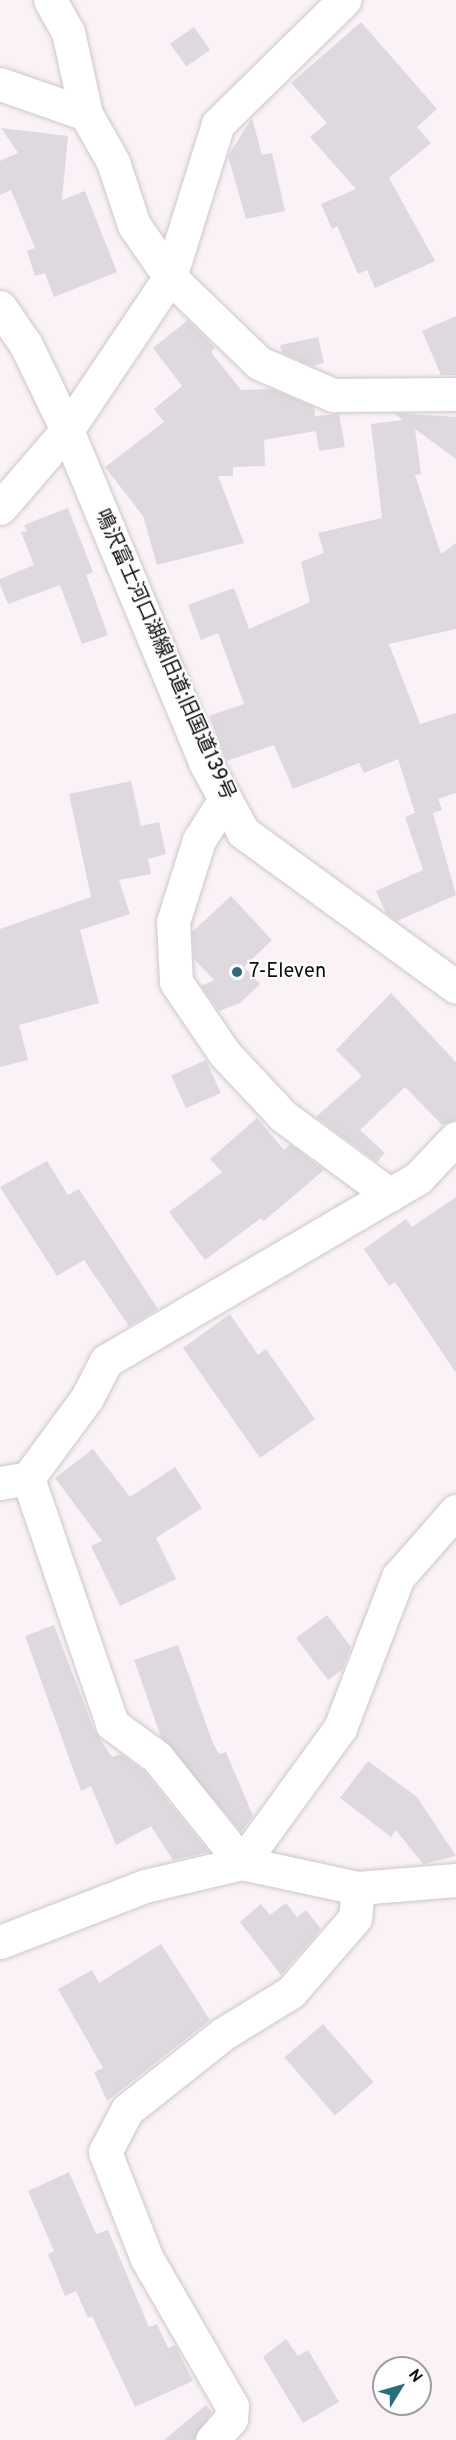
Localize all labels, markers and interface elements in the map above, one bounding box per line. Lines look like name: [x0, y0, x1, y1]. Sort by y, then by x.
street label: 鳴沢富士河口湖線旧道;旧国道139号: [89, 506, 239, 804]
place label: 7-Eleven: [249, 960, 326, 984]
marker: 7-Eleven: [230, 965, 244, 979]
north arrow: [372, 2356, 432, 2416]
text: N: [403, 2366, 426, 2387]

